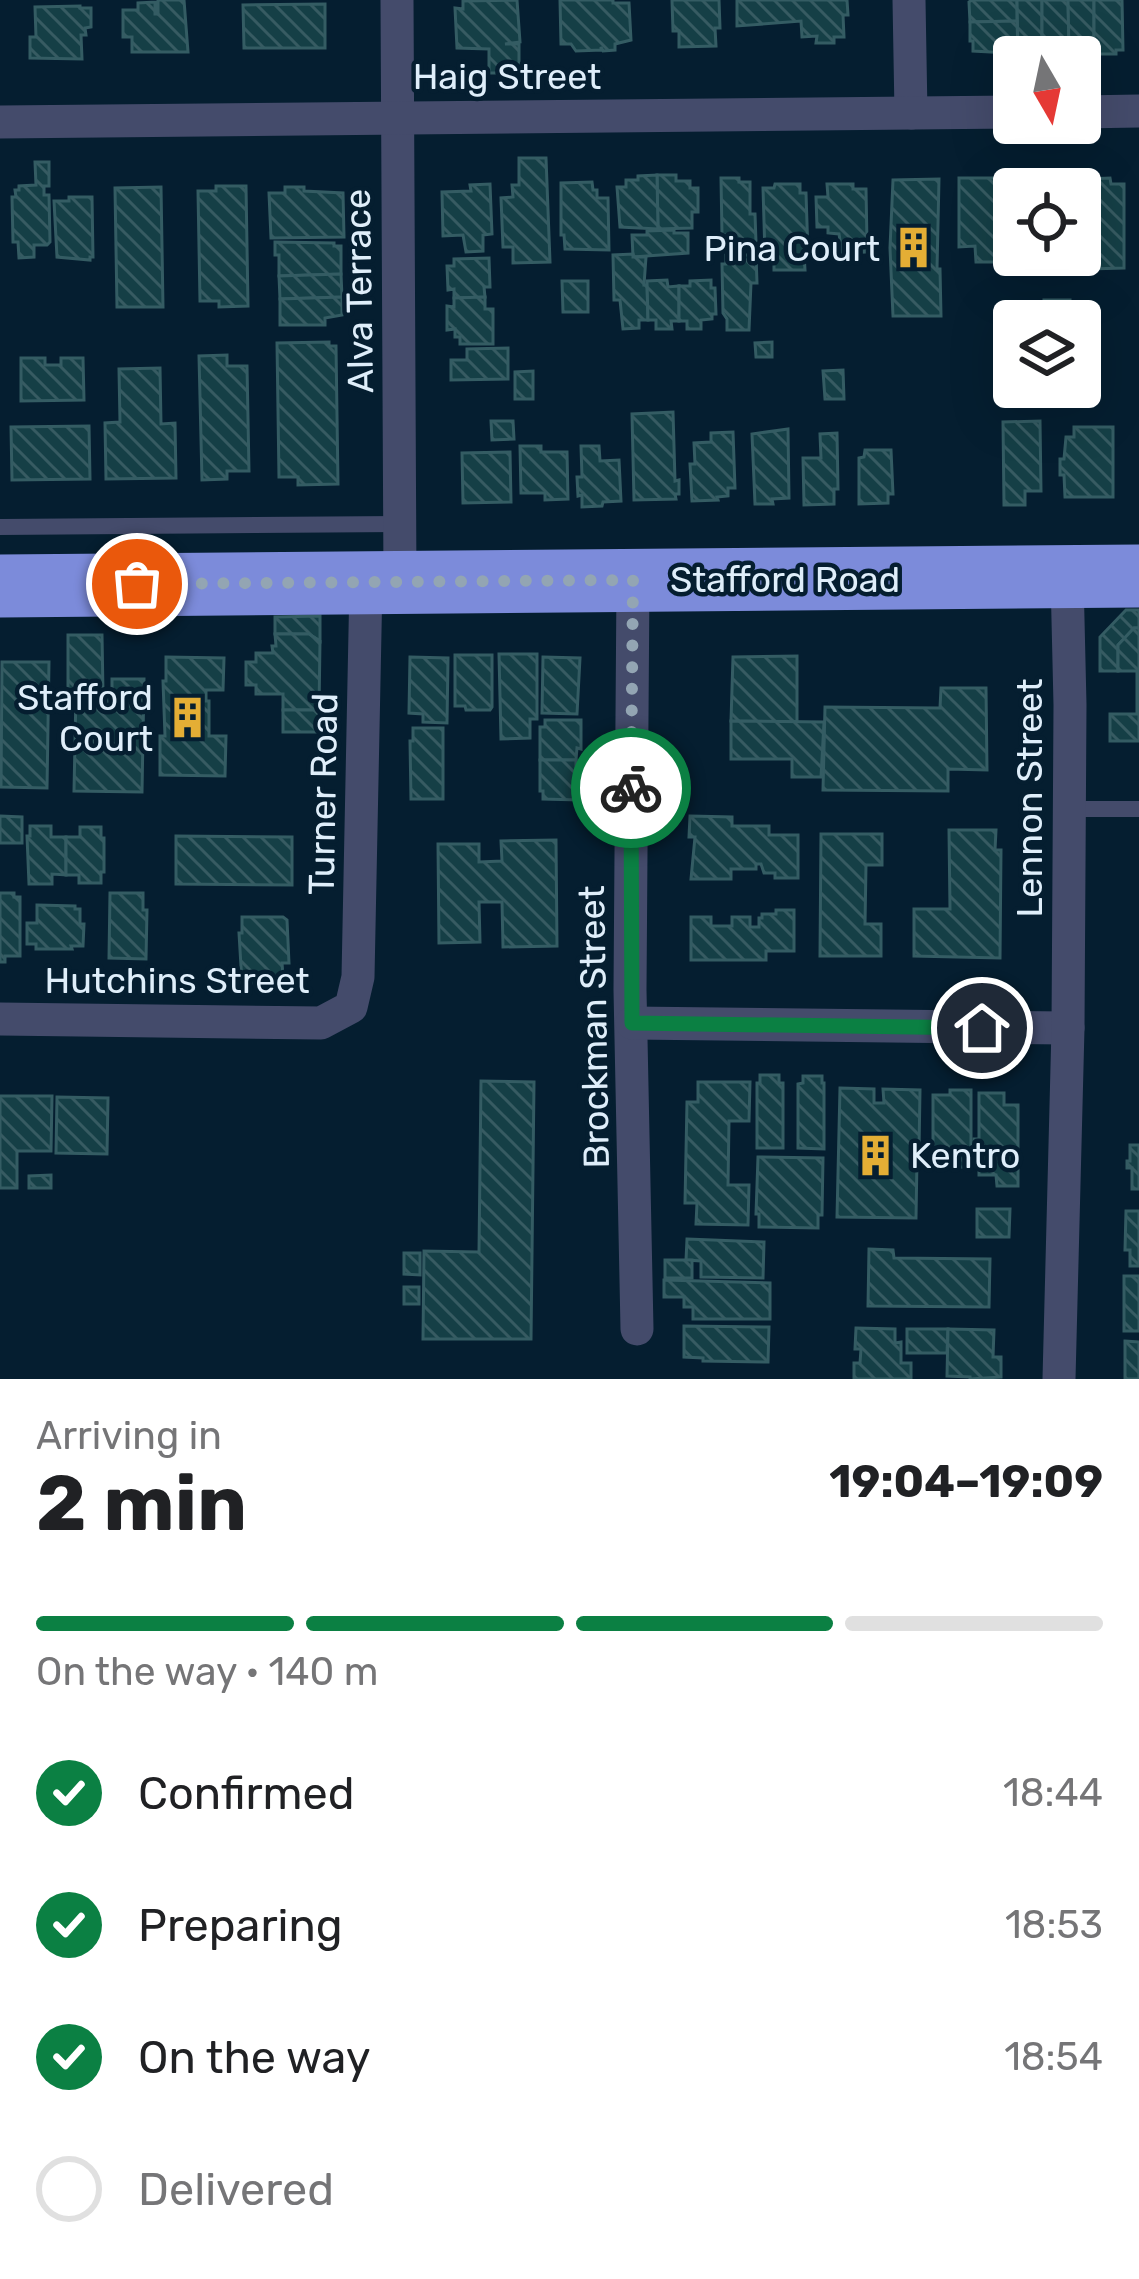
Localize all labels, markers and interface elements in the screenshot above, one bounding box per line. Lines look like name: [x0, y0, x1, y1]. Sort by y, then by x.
north arrow: [993, 36, 1101, 144]
map controls: [993, 36, 1101, 408]
street label: Haig Street: [413, 55, 601, 98]
button: locate: [993, 168, 1101, 276]
street label: Alva Terrace: [336, 188, 382, 394]
building icon: Pina Court: [891, 225, 937, 271]
place label: Pina Court: [704, 227, 880, 270]
button: layers: [993, 300, 1101, 408]
pin: [86, 533, 188, 635]
icon: bag: [104, 551, 170, 617]
street label: Stafford Road: [670, 558, 900, 601]
place label: Stafford Court: [17, 676, 153, 760]
street label: Lennon Street: [1008, 678, 1051, 918]
street label: Turner Road: [300, 692, 346, 896]
building icon: Stafford Court: [164, 695, 210, 741]
courier: [571, 728, 691, 848]
icon: bike: [598, 755, 664, 821]
street label: Brockman Street: [570, 885, 618, 1169]
street label: Hutchins Street: [44, 959, 310, 1002]
pin: [931, 977, 1033, 1079]
icon: home: [949, 995, 1015, 1061]
building icon: Kentro: [853, 1132, 899, 1178]
place label: Kentro: [910, 1134, 1020, 1177]
text: Arriving in: [36, 1413, 222, 1459]
text: 19:04–19:09: [829, 1455, 1103, 1508]
text: 2 min: [36, 1457, 247, 1550]
text: On the way · 140 m: [36, 1649, 378, 1695]
icon: check: [36, 1760, 102, 1826]
text: Confirmed: [138, 1767, 355, 1820]
text: 18:44: [1003, 1770, 1103, 1816]
icon: check: [36, 1892, 102, 1958]
text: Preparing: [138, 1899, 343, 1952]
text: 18:53: [1005, 1902, 1103, 1948]
icon: check: [36, 2024, 102, 2090]
text: On the way: [138, 2031, 371, 2084]
text: 18:54: [1004, 2034, 1103, 2080]
text: Delivered: [138, 2163, 334, 2216]

